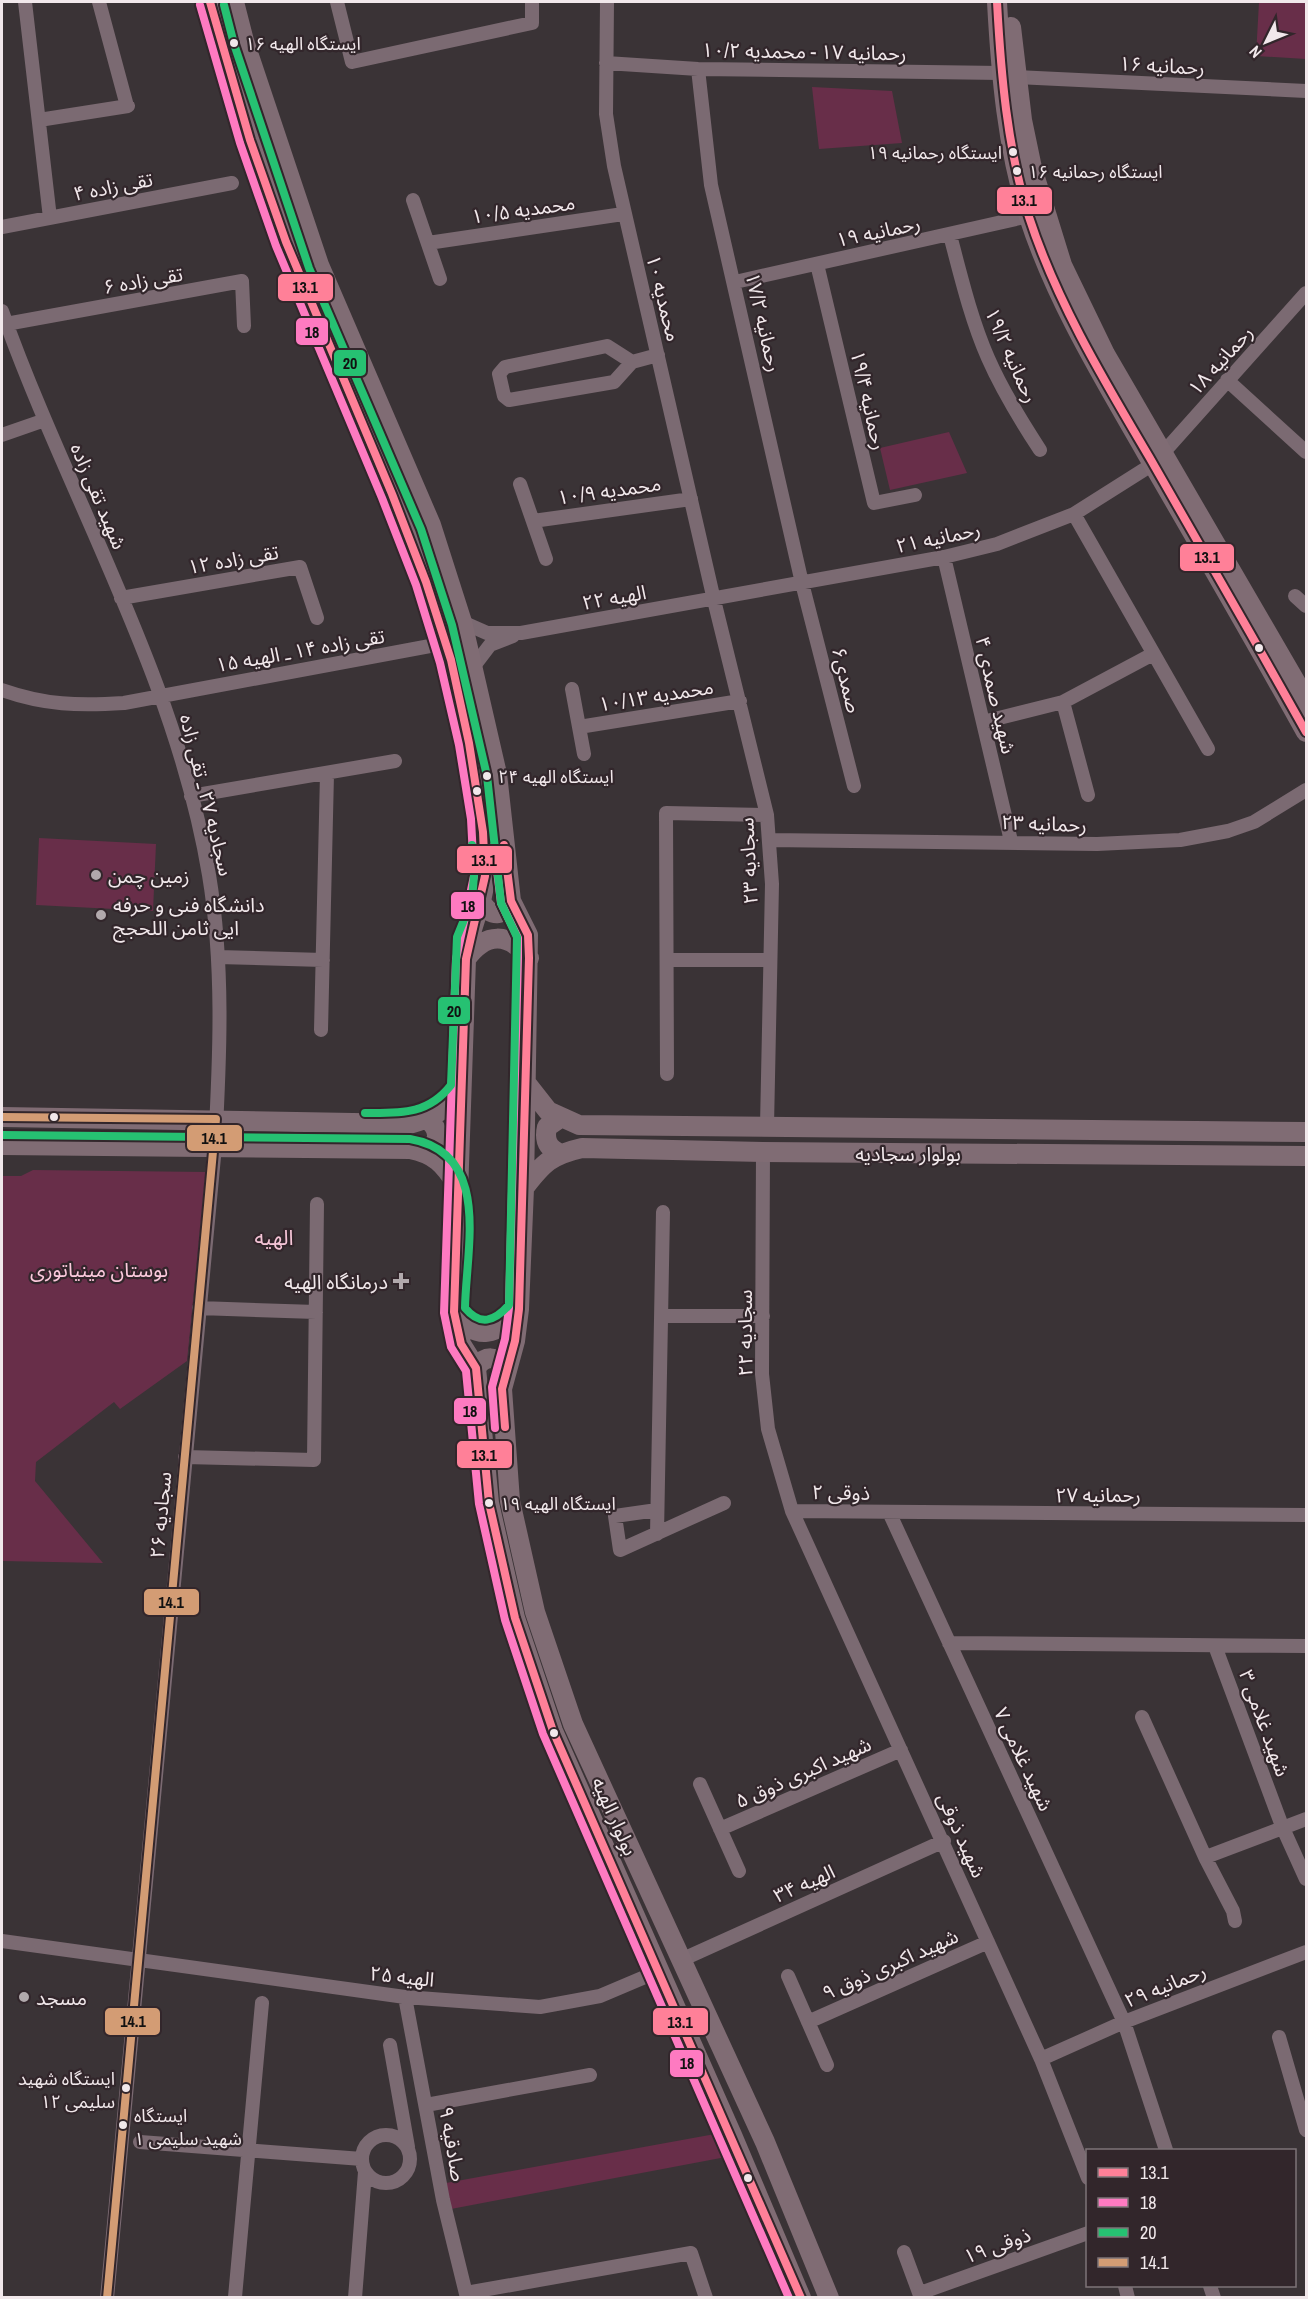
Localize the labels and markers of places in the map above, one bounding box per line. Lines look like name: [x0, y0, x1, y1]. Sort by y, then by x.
place label: ایستگاه الهیه ۱۶: [245, 31, 361, 56]
marker: ایستگاه الهیه ۱۶: [228, 37, 240, 49]
place label: ایستگاه رحمانیه ۱۹: [867, 140, 1002, 165]
marker: ایستگاه رحمانیه ۱۹: [1007, 146, 1019, 158]
place label: ایستگاه رحمانیه ۱۶: [1028, 159, 1163, 184]
marker: ایستگاه رحمانیه ۱۶: [1011, 165, 1023, 177]
unlabelled marker: [1253, 642, 1265, 654]
place label: ایستگاه الهیه ۲۴: [498, 764, 614, 789]
marker: ایستگاه الهیه ۲۴: [481, 770, 493, 782]
unlabelled marker: [471, 785, 483, 797]
place label: زمین چمن: [108, 862, 190, 889]
marker: زمین چمن: [89, 868, 103, 882]
place label: دانشگاه فنی و حرفه ایی ثامن اللحجج: [113, 891, 265, 943]
marker: دانشگاه فنی و حرفه ایی ثامن اللحجج: [94, 908, 108, 922]
unlabelled marker: [48, 1111, 60, 1123]
place label: درمانگاه الهیه: [284, 1268, 388, 1295]
marker: درمانگاه الهیه: [392, 1272, 410, 1290]
place label: ایستگاه الهیه ۱۹: [500, 1491, 616, 1516]
marker: ایستگاه الهیه ۱۹: [483, 1497, 495, 1509]
unlabelled marker: [548, 1727, 560, 1739]
place label: مسجد: [36, 1984, 87, 2011]
marker: مسجد: [17, 1990, 31, 2004]
place label: ایستگاه شهید سلیمی ۱۲: [18, 2066, 115, 2114]
marker: ایستگاه شهید سلیمی ۱۲: [120, 2082, 132, 2094]
place label: ایستگاه شهید سلیمی ۱: [134, 2103, 242, 2151]
marker: ایستگاه شهید سلیمی ۱: [117, 2119, 129, 2131]
unlabelled marker: [742, 2172, 754, 2184]

